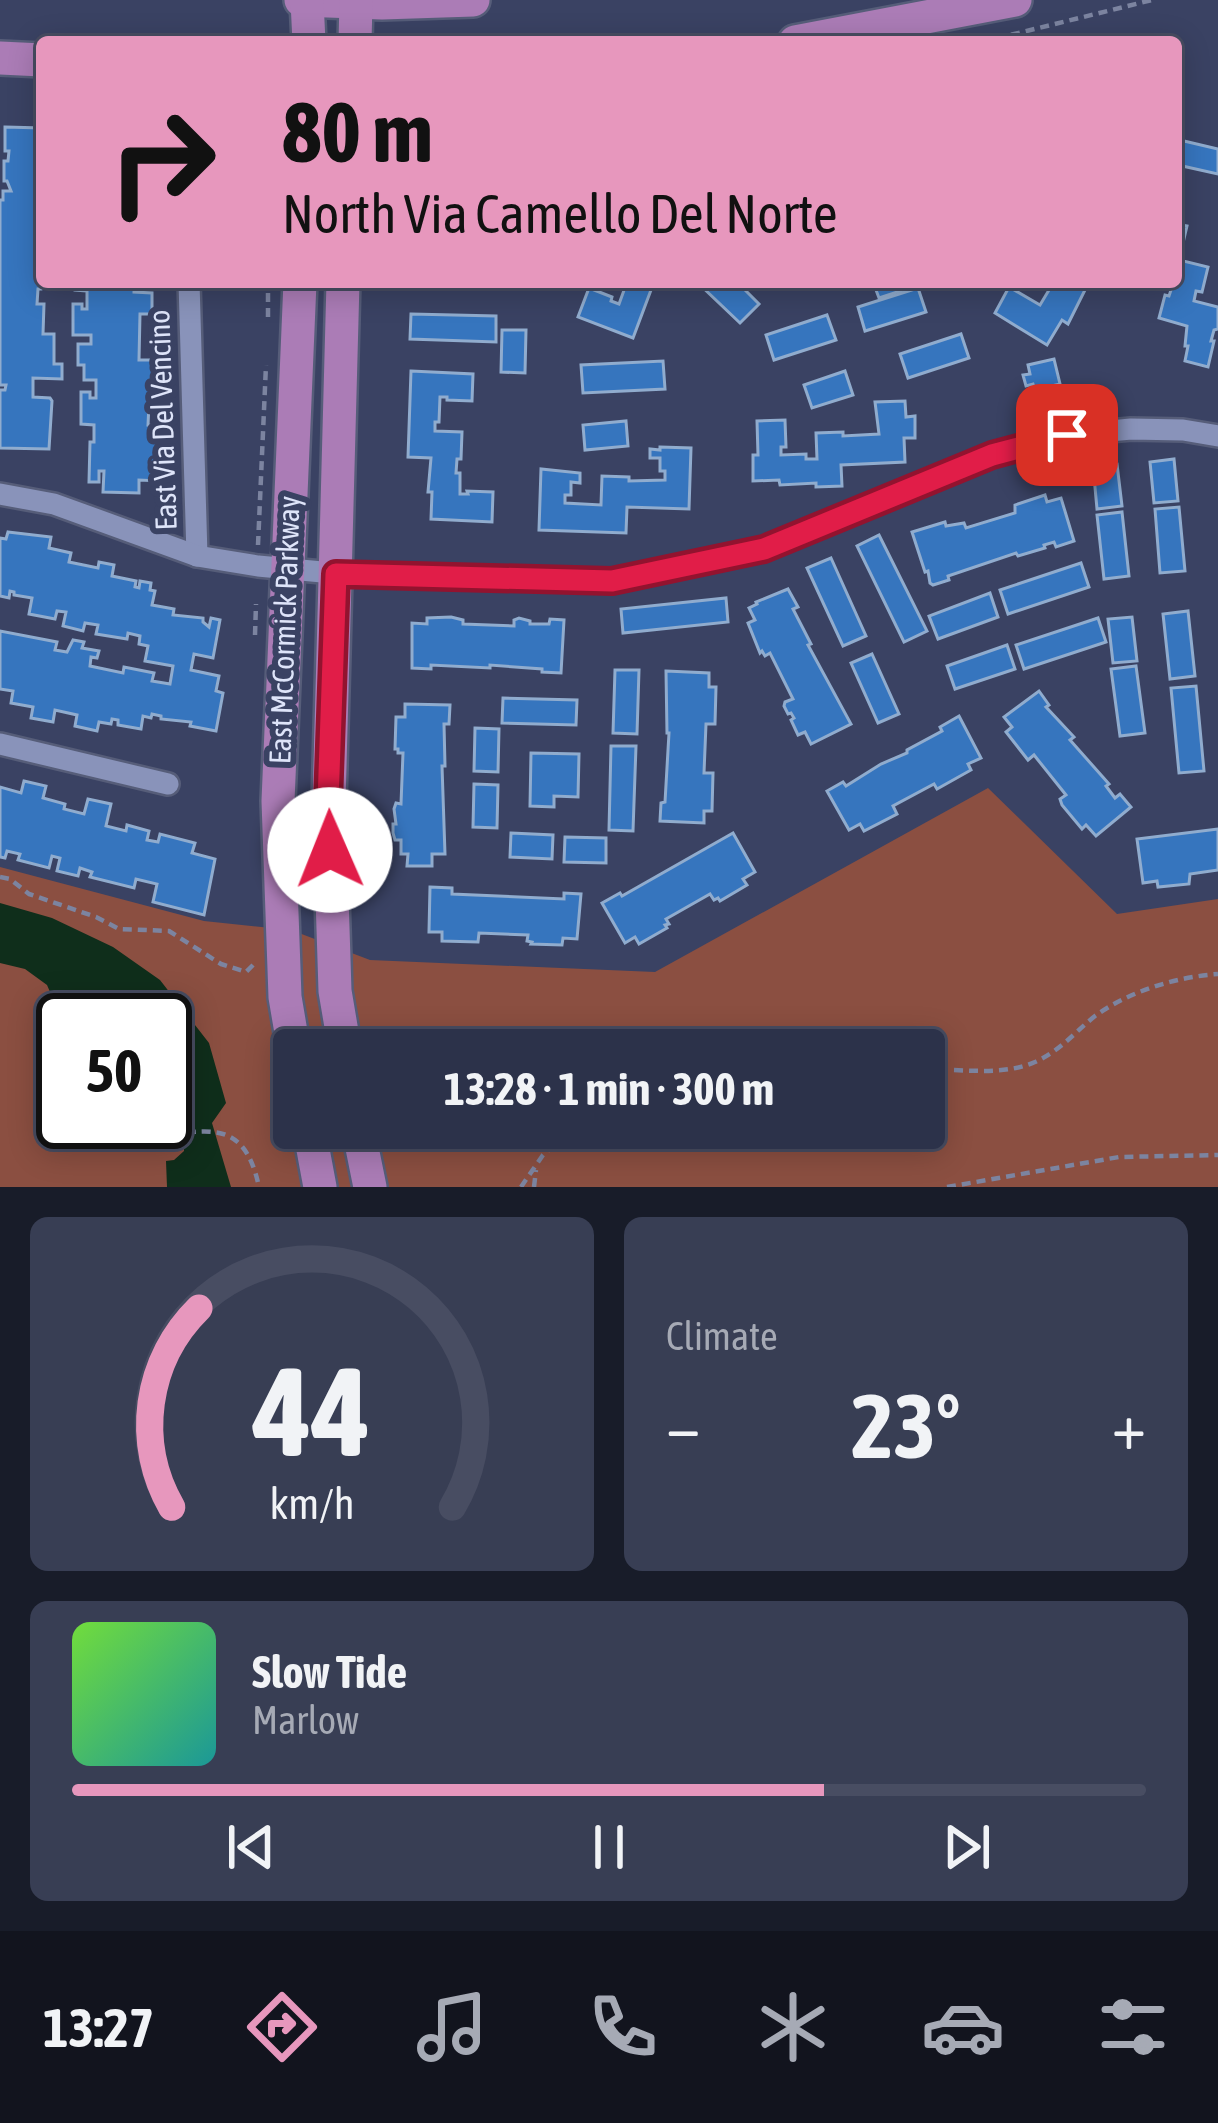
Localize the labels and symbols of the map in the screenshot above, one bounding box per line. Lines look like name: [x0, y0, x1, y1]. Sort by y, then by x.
street label: East Via Del Vencino: [141, 309, 183, 531]
pin: [1016, 384, 1118, 486]
street label: East McCormick Parkway: [262, 495, 306, 765]
position arrow: [267, 787, 393, 913]
speed limit sign: 50: [36, 993, 192, 1149]

